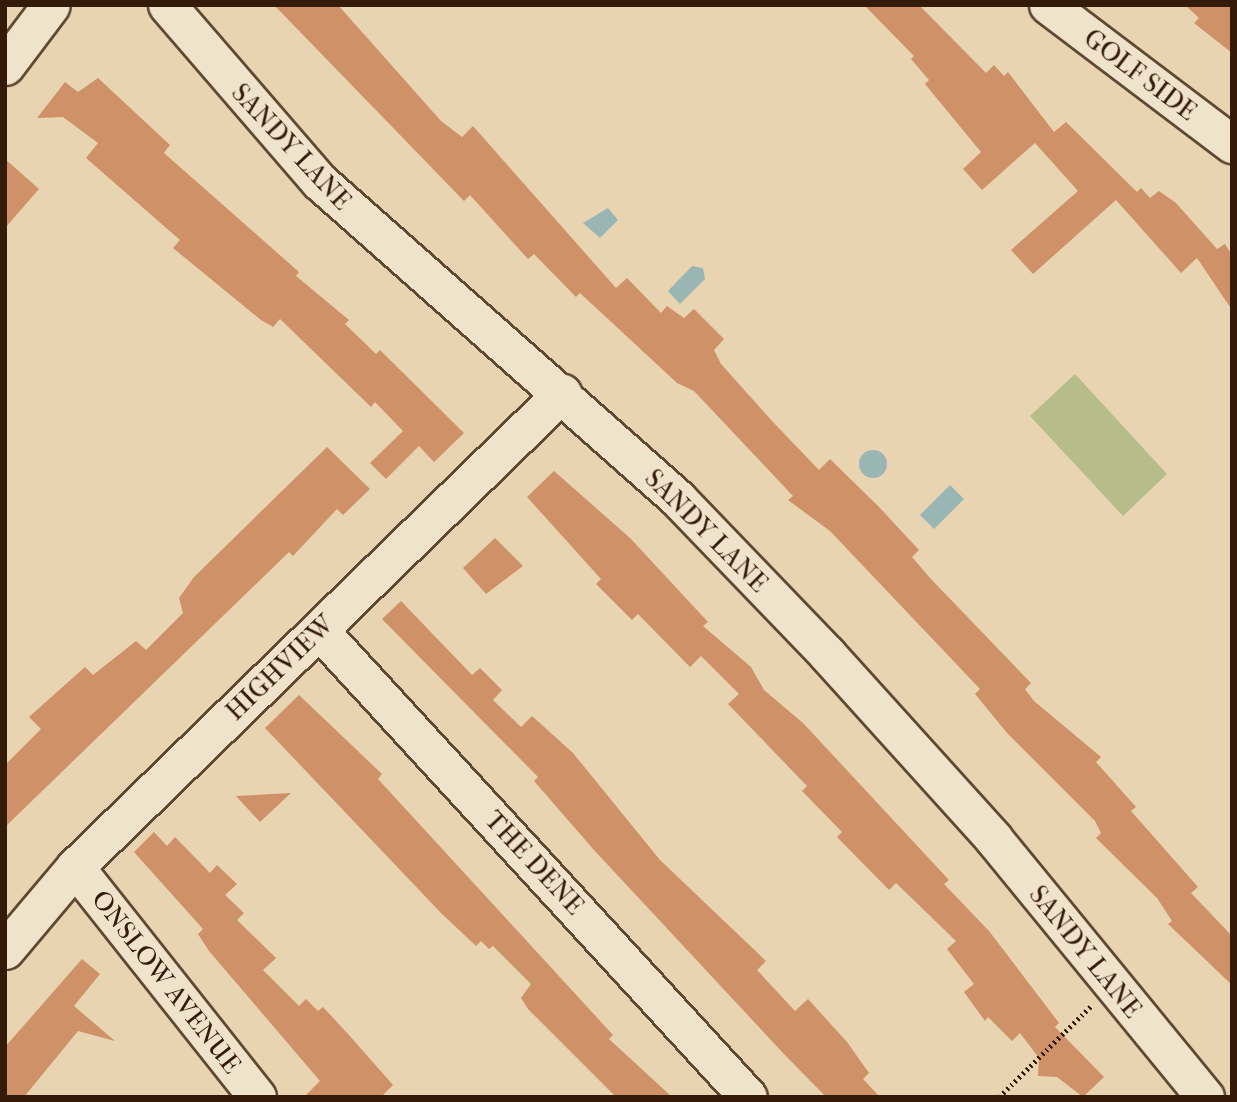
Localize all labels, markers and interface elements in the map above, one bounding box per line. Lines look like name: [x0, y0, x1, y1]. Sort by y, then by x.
street label: GOLF SIDE: [1078, 23, 1202, 127]
street label: SANDY LANE: [225, 77, 357, 217]
street label: SANDY LANE: [638, 463, 774, 599]
street label: HIGHVIEW: [220, 609, 340, 727]
street label: THE DENE: [478, 805, 590, 921]
street label: SANDY LANE: [1022, 880, 1148, 1024]
street label: ONSLOW AVENUE: [85, 884, 247, 1080]

